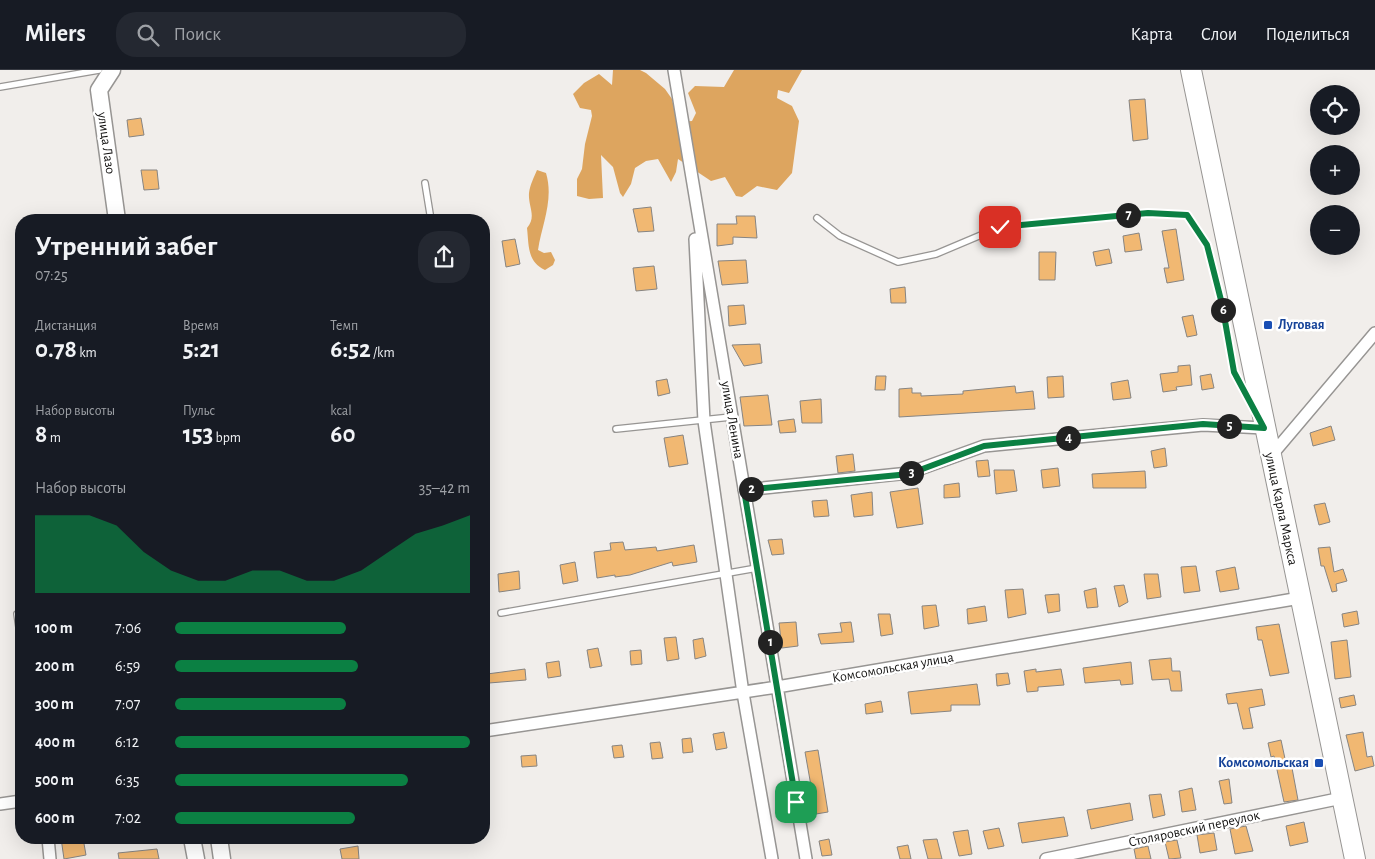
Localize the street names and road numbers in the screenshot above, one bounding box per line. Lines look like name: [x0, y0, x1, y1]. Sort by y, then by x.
street label: улица Лазо: [95, 110, 117, 175]
street label: улица Ленина: [718, 379, 746, 461]
street label: улица Карла Маркса: [1262, 450, 1300, 567]
street label: Комсомольская улица: [831, 650, 955, 686]
street label: Столяровский переулок: [1127, 808, 1261, 850]

